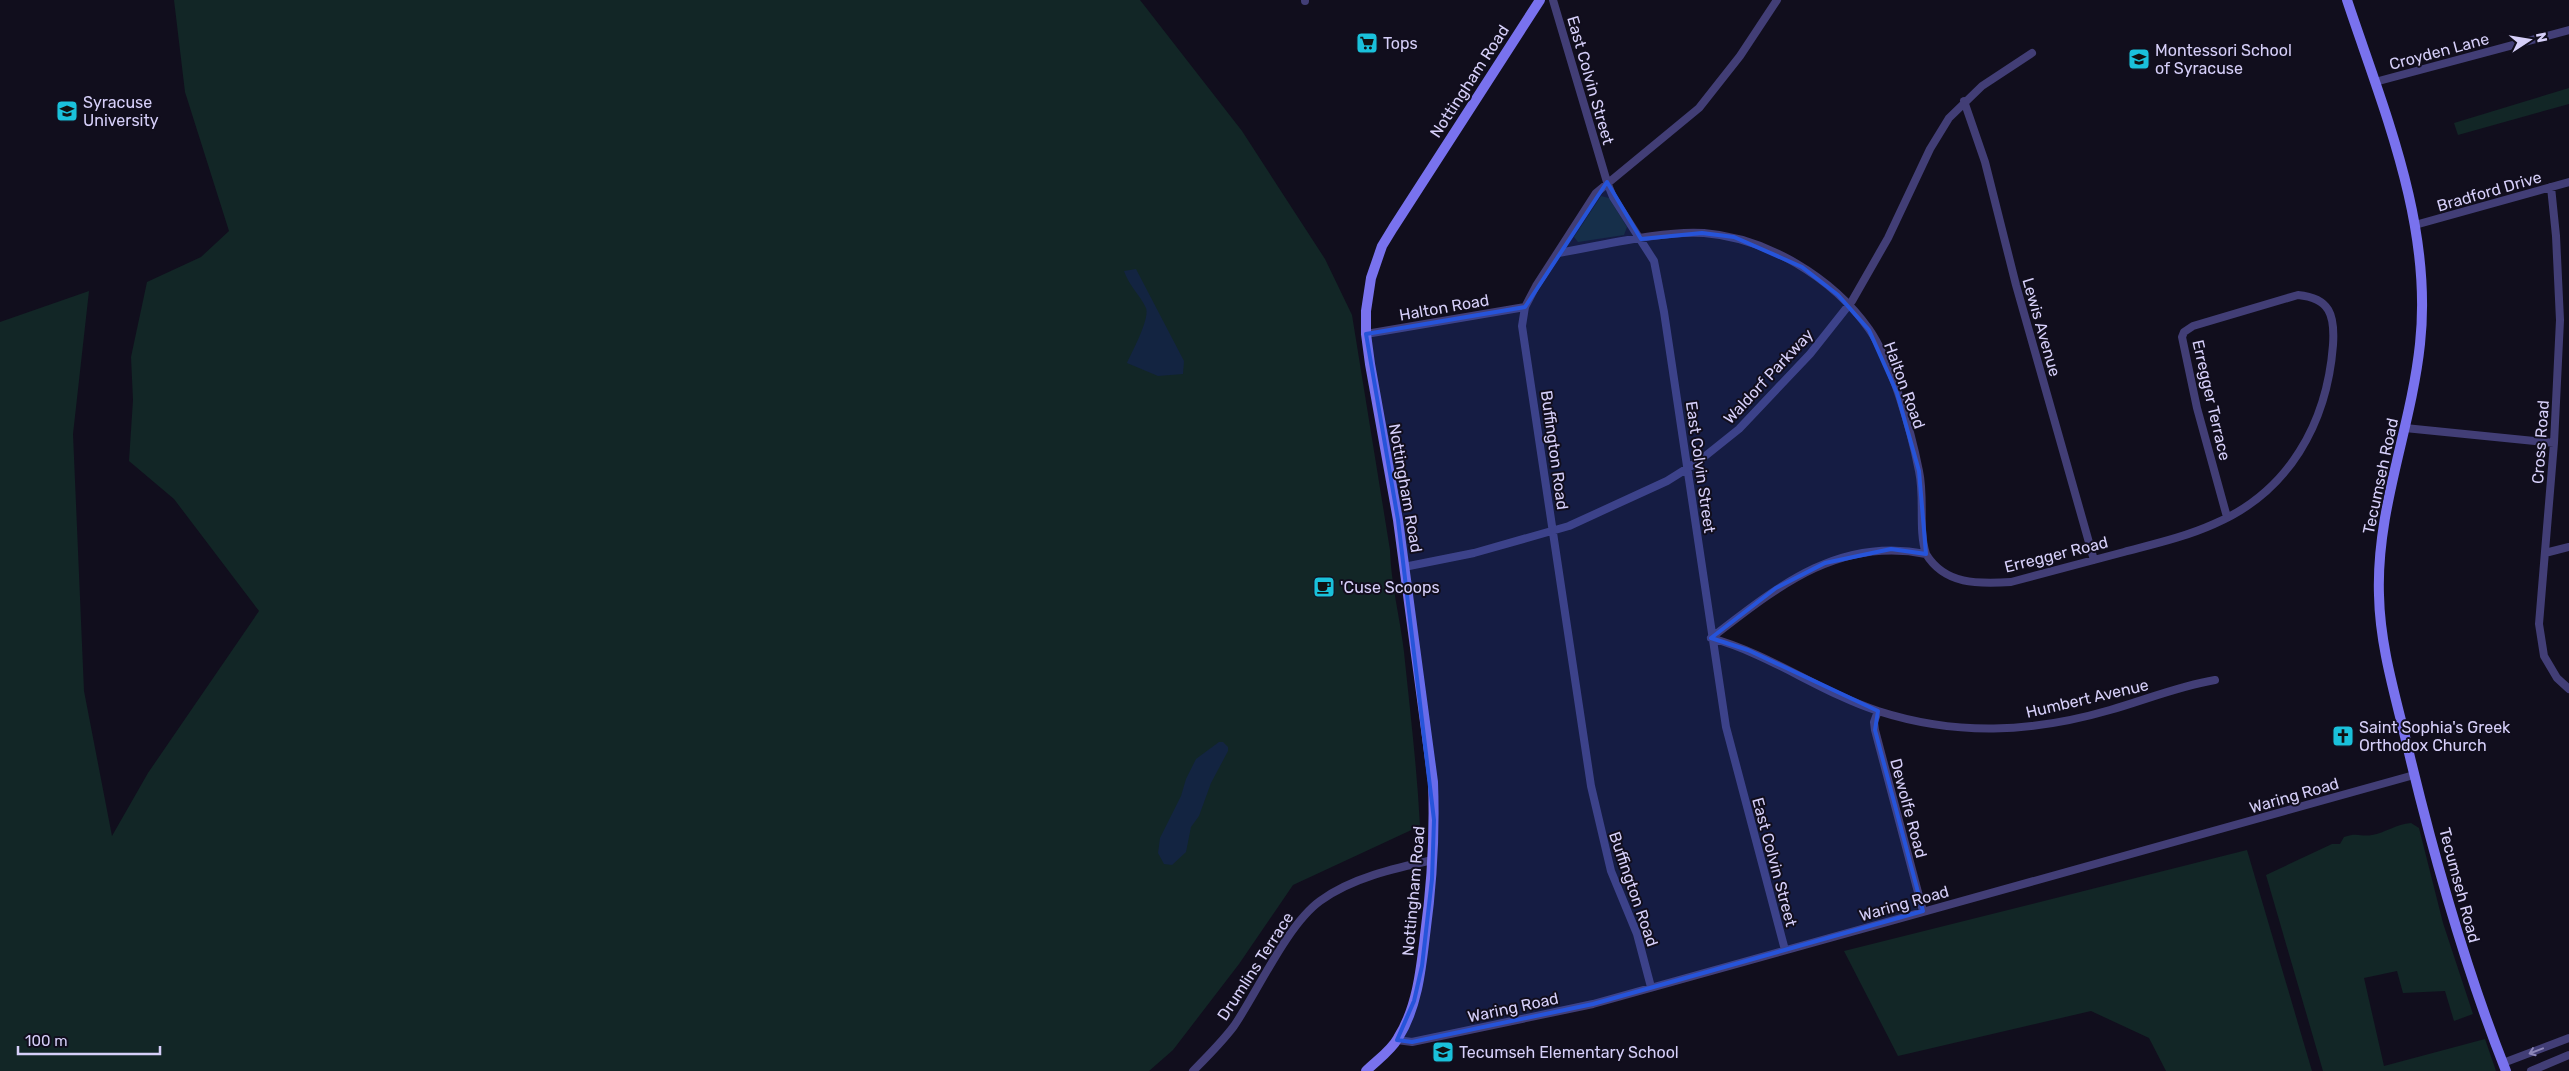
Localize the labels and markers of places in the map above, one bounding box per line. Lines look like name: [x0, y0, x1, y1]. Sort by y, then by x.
supermarket icon: Tops: [1355, 31, 1379, 55]
place label: Tops: [1383, 34, 1418, 53]
place label: Montessori School of Syracuse: [2155, 41, 2292, 78]
school or university icon: Montessori School of Syracuse: [2127, 47, 2151, 71]
place label: Syracuse University: [83, 93, 159, 130]
school or university icon: Syracuse University: [55, 99, 79, 123]
cafe icon: 'Cuse Scoops: [1312, 575, 1336, 599]
place label: 'Cuse Scoops: [1340, 578, 1440, 597]
place label: Saint Sophia's Greek Orthodox Church: [2359, 718, 2511, 755]
church icon: Saint Sophia's Greek Orthodox Church: [2331, 724, 2355, 748]
school or university icon: Tecumseh Elementary School: [1431, 1040, 1455, 1064]
place label: Tecumseh Elementary School: [1459, 1043, 1679, 1062]

